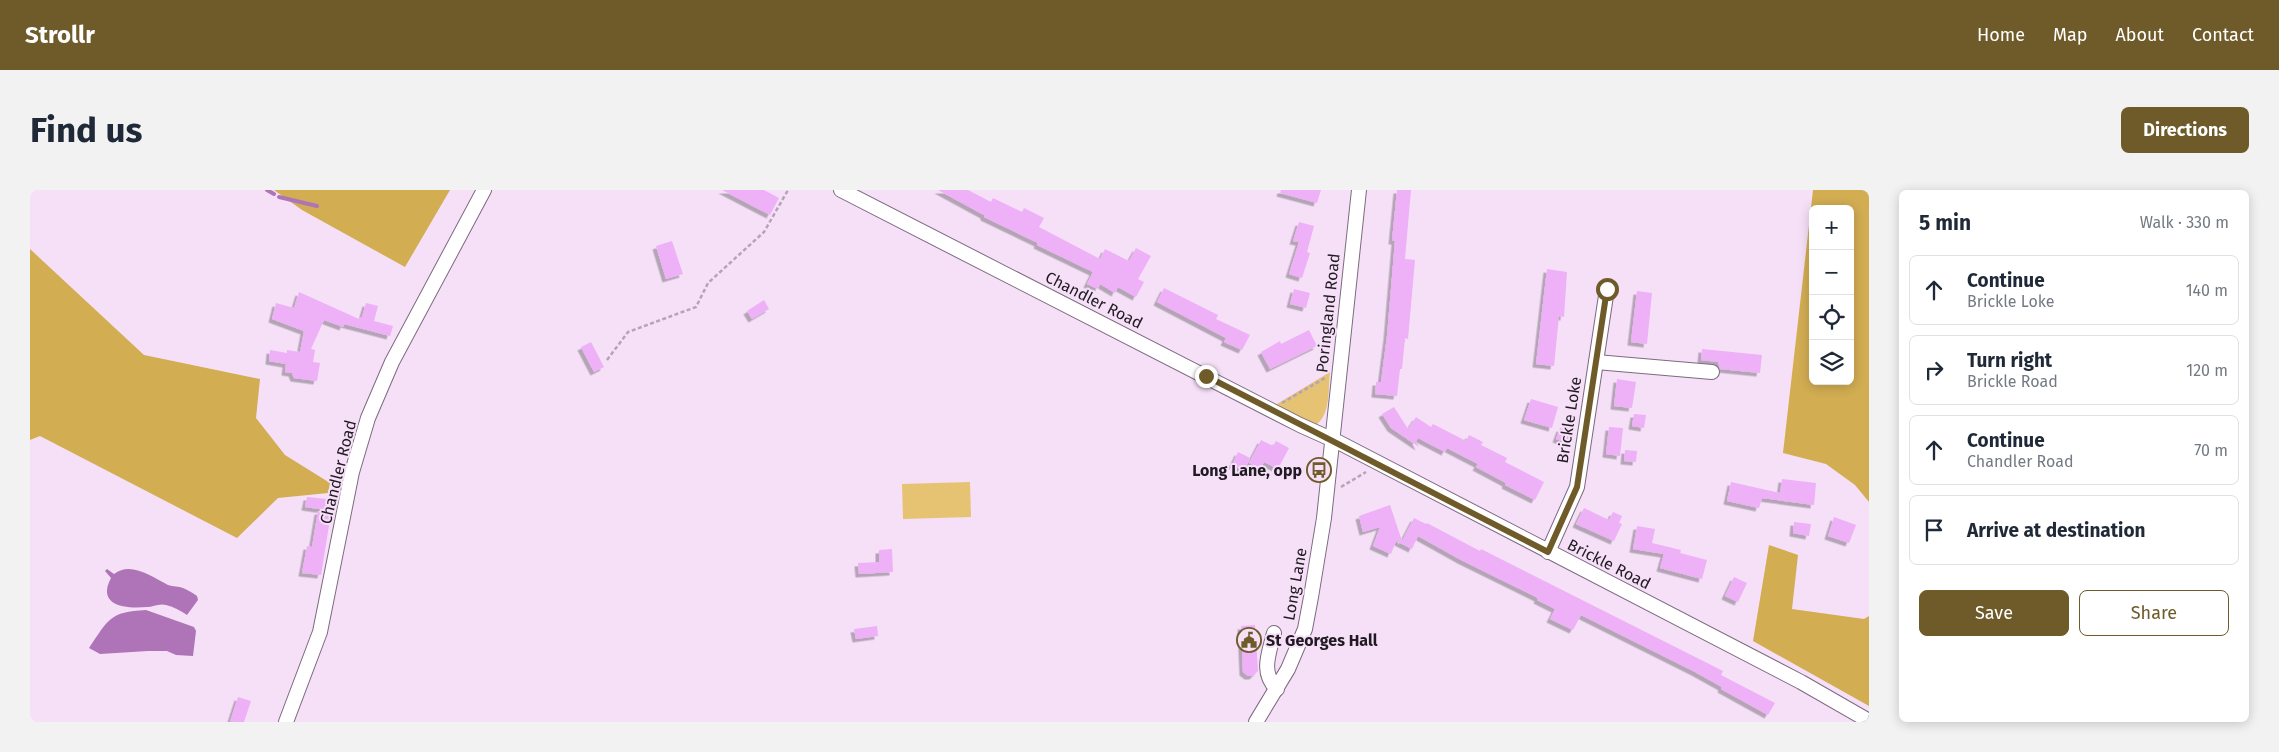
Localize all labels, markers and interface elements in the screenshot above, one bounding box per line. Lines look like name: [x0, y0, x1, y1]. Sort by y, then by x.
text: Strollr: [25, 21, 95, 49]
text: Home: [1977, 24, 2025, 46]
text: Map: [2053, 24, 2087, 46]
text: About: [2115, 24, 2164, 46]
text: Contact: [2192, 24, 2254, 46]
button: Directions: [2121, 107, 2249, 153]
text: Find us: [30, 109, 142, 151]
map controls: [1809, 205, 1854, 385]
button: +: [1809, 205, 1854, 250]
text: 5 min: [1919, 210, 1971, 236]
text: Walk · 330 m: [2140, 213, 2229, 232]
button: −: [1809, 250, 1854, 295]
street label: Poringland Road: [1312, 252, 1344, 374]
street label: Chandler Road: [1042, 267, 1146, 333]
text: Continue: [1967, 269, 2045, 292]
icon: ahead: [1920, 276, 1948, 304]
route start: [1596, 278, 1619, 301]
text: 140 m: [2186, 281, 2228, 300]
text: Brickle Loke: [1967, 292, 2055, 311]
button: locate: [1809, 295, 1854, 340]
button: layers: [1809, 340, 1854, 385]
text: Turn right: [1967, 349, 2052, 372]
icon: right: [1920, 356, 1948, 384]
text: 120 m: [2186, 361, 2228, 380]
route end: [1195, 365, 1218, 388]
text: Brickle Road: [1967, 372, 2058, 391]
street label: Brickle Loke: [1553, 375, 1585, 465]
street label: Chandler Road: [316, 418, 360, 526]
text: Continue: [1967, 429, 2045, 452]
icon: ahead: [1920, 436, 1948, 464]
text: 70 m: [2194, 441, 2228, 460]
text: Chandler Road: [1967, 452, 2073, 471]
bus stop icon: Long Lane, opp: [1306, 457, 1332, 483]
place label: Long Lane, opp: [1192, 461, 1302, 480]
icon: arrive: [1920, 516, 1948, 544]
text: Arrive at destination: [1967, 519, 2146, 542]
street label: Brickle Road: [1564, 535, 1654, 593]
street label: Long Lane: [1279, 546, 1311, 622]
button: Save: [1919, 590, 2069, 636]
button: Share: [2079, 590, 2229, 636]
public building icon: St Georges Hall: [1236, 627, 1262, 653]
place label: St Georges Hall: [1266, 631, 1378, 650]

